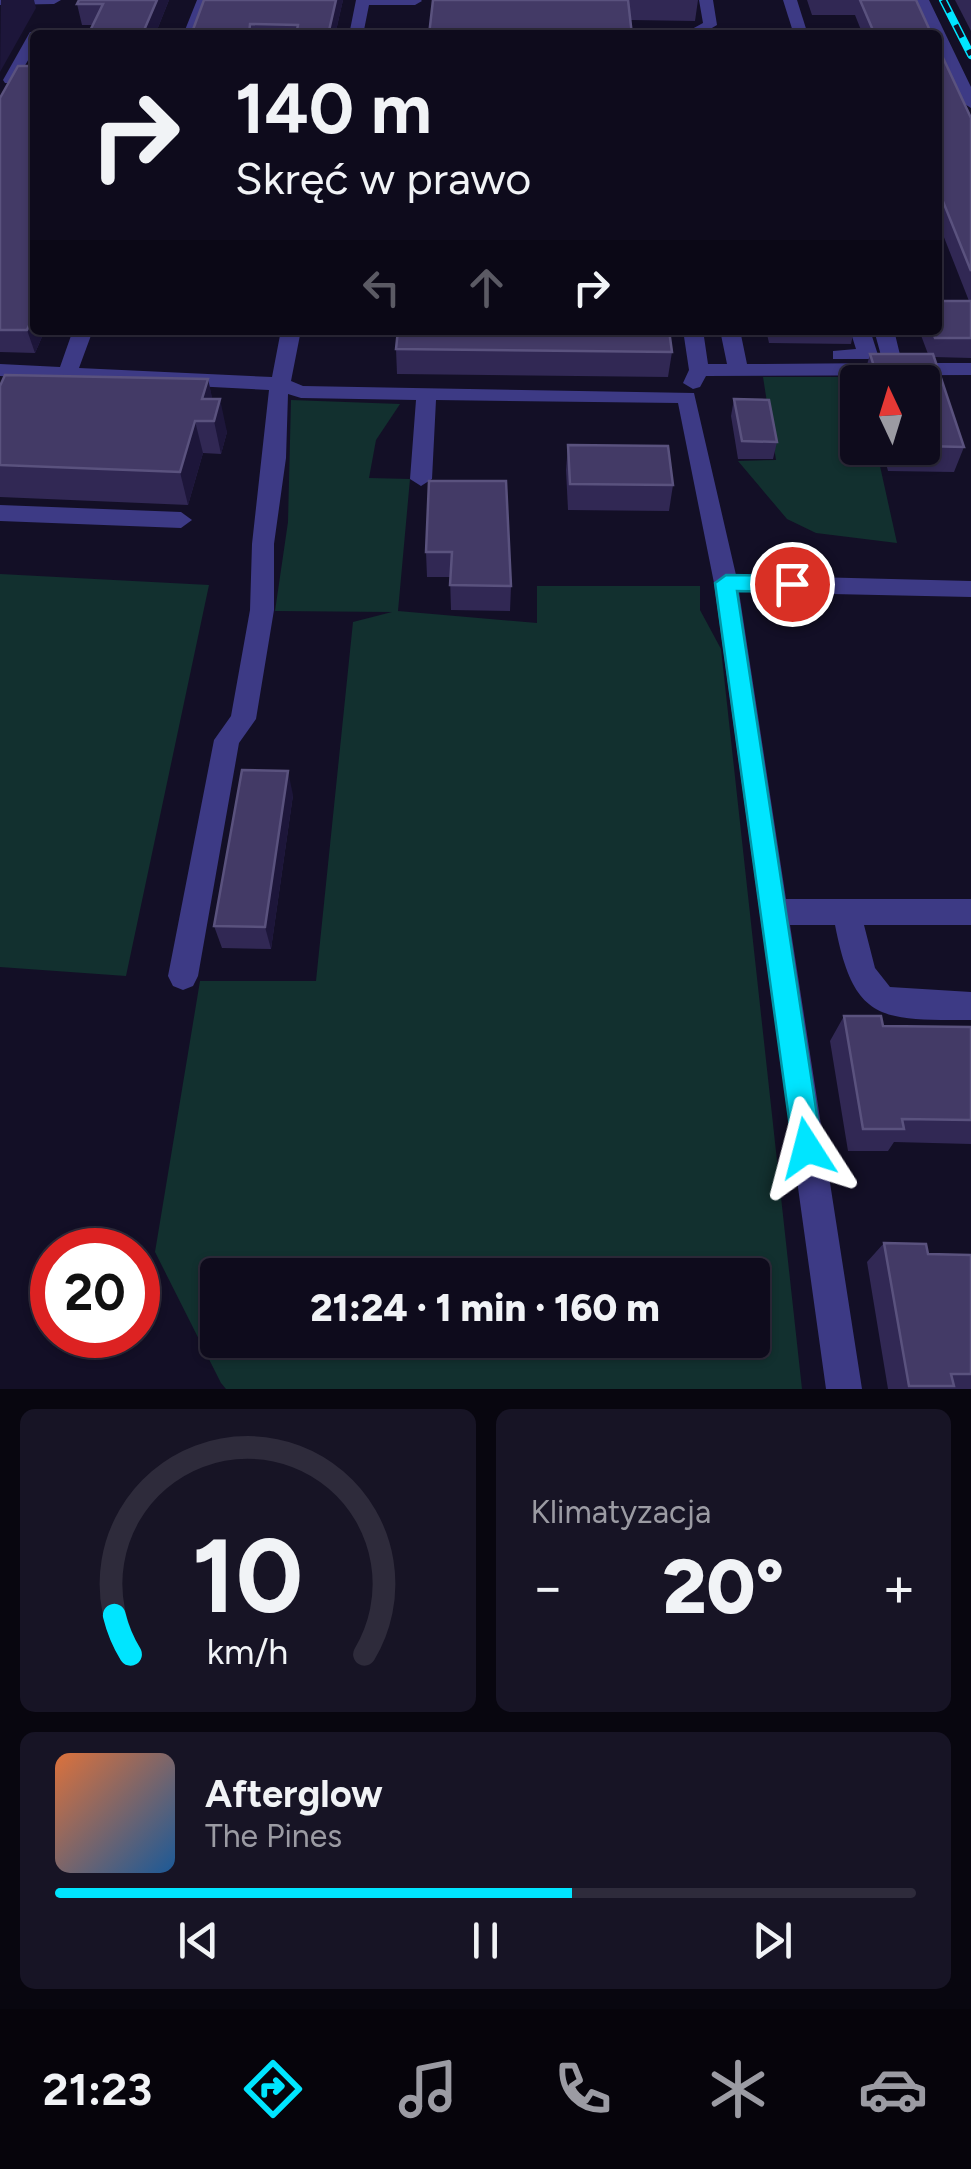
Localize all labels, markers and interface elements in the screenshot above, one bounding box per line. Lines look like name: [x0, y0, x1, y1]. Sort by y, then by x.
text: 140 m: [235, 66, 432, 151]
icon: right: [70, 70, 200, 200]
text: Skręć w prawo: [235, 151, 531, 205]
icon: left: [354, 260, 409, 315]
icon: ahead: [459, 260, 514, 315]
icon: right: [564, 260, 619, 315]
north arrow: [840, 365, 940, 465]
map controls: [840, 365, 940, 465]
pin: [750, 542, 835, 627]
icon: arrive: [765, 557, 820, 612]
position arrow: [755, 1096, 859, 1200]
speed limit sign: 20: [30, 1228, 160, 1358]
text: 21:24 · 1 min · 160 m: [310, 1285, 660, 1331]
text: Klimatyzacja: [531, 1493, 711, 1531]
text: 10: [192, 1513, 303, 1638]
text: 20°: [662, 1542, 784, 1632]
text: −: [531, 1554, 565, 1620]
text: +: [882, 1554, 916, 1620]
text: km/h: [207, 1630, 289, 1673]
text: Afterglow: [205, 1771, 383, 1817]
text: The Pines: [205, 1817, 342, 1855]
icon: previous: [171, 1913, 226, 1968]
icon: pause: [458, 1913, 513, 1968]
icon: next: [745, 1913, 800, 1968]
icon: directions: [238, 2054, 308, 2124]
icon: music: [393, 2054, 463, 2124]
icon: phone: [548, 2054, 618, 2124]
icon: climate: [703, 2054, 773, 2124]
icon: car: [858, 2054, 928, 2124]
text: 21:23: [43, 2062, 152, 2116]

